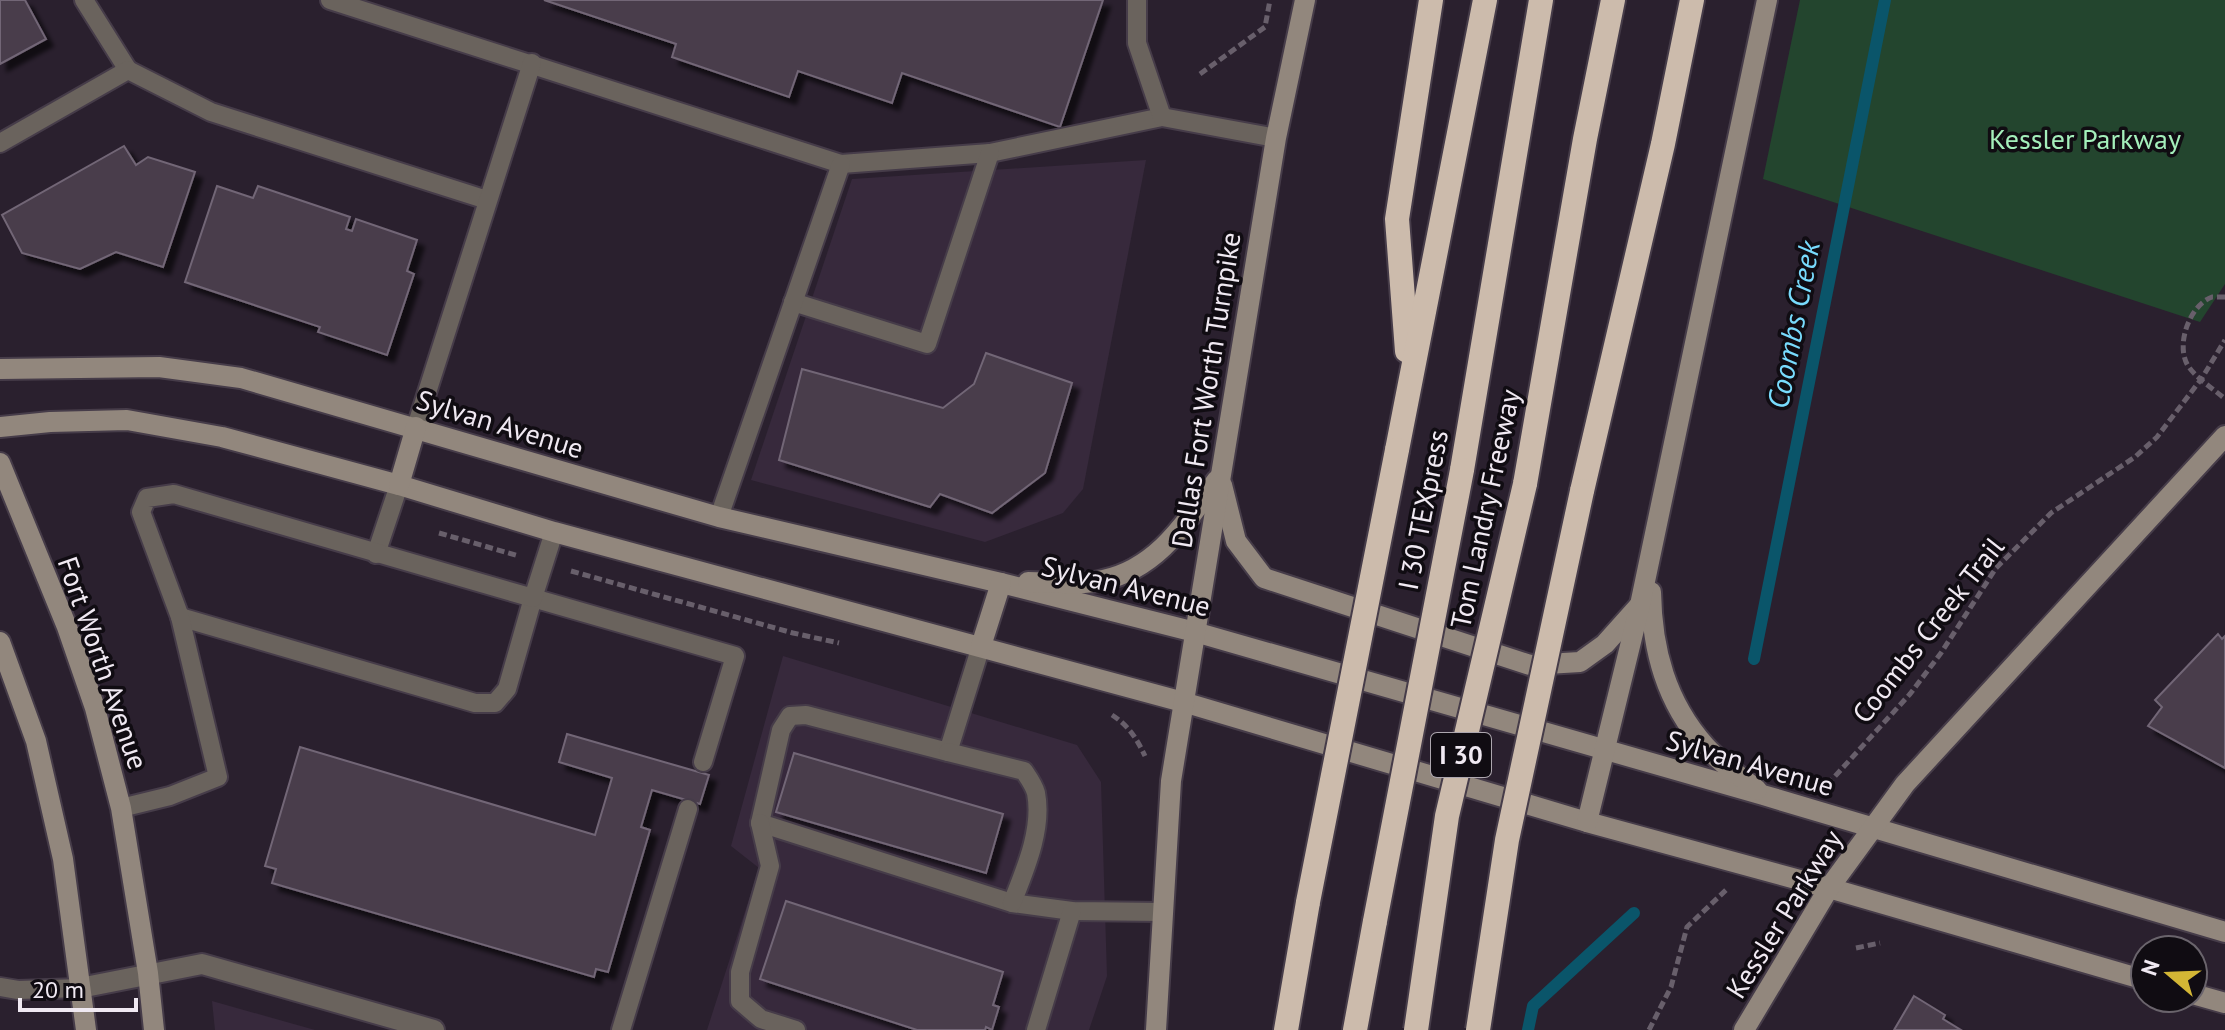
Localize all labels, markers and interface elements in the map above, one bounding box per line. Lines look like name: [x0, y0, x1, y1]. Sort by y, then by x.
park label: Kessler Parkway: [1989, 120, 2181, 157]
street label: Dallas Fort Worth Turnpike: [1162, 229, 1249, 550]
water label: Coombs Creek: [1757, 236, 1828, 412]
street label: Sylvan Avenue: [412, 381, 588, 466]
street label: Tom Landry Freeway: [1441, 386, 1528, 632]
street label: I 30 TEXpress: [1389, 427, 1456, 593]
street label: Coombs Creek Trail: [1843, 529, 2012, 730]
street label: Sylvan Avenue: [1038, 547, 1214, 624]
street label: Fort Worth Avenue: [50, 552, 157, 774]
street label: Sylvan Avenue: [1662, 721, 1838, 804]
road number: I 30: [1431, 733, 1491, 777]
street label: Kessler Parkway: [1717, 823, 1850, 1005]
north arrow: [2129, 934, 2209, 1014]
text: N: [2134, 956, 2166, 979]
scale bar: [20, 962, 136, 1012]
text: 20 m: [32, 974, 84, 1005]

